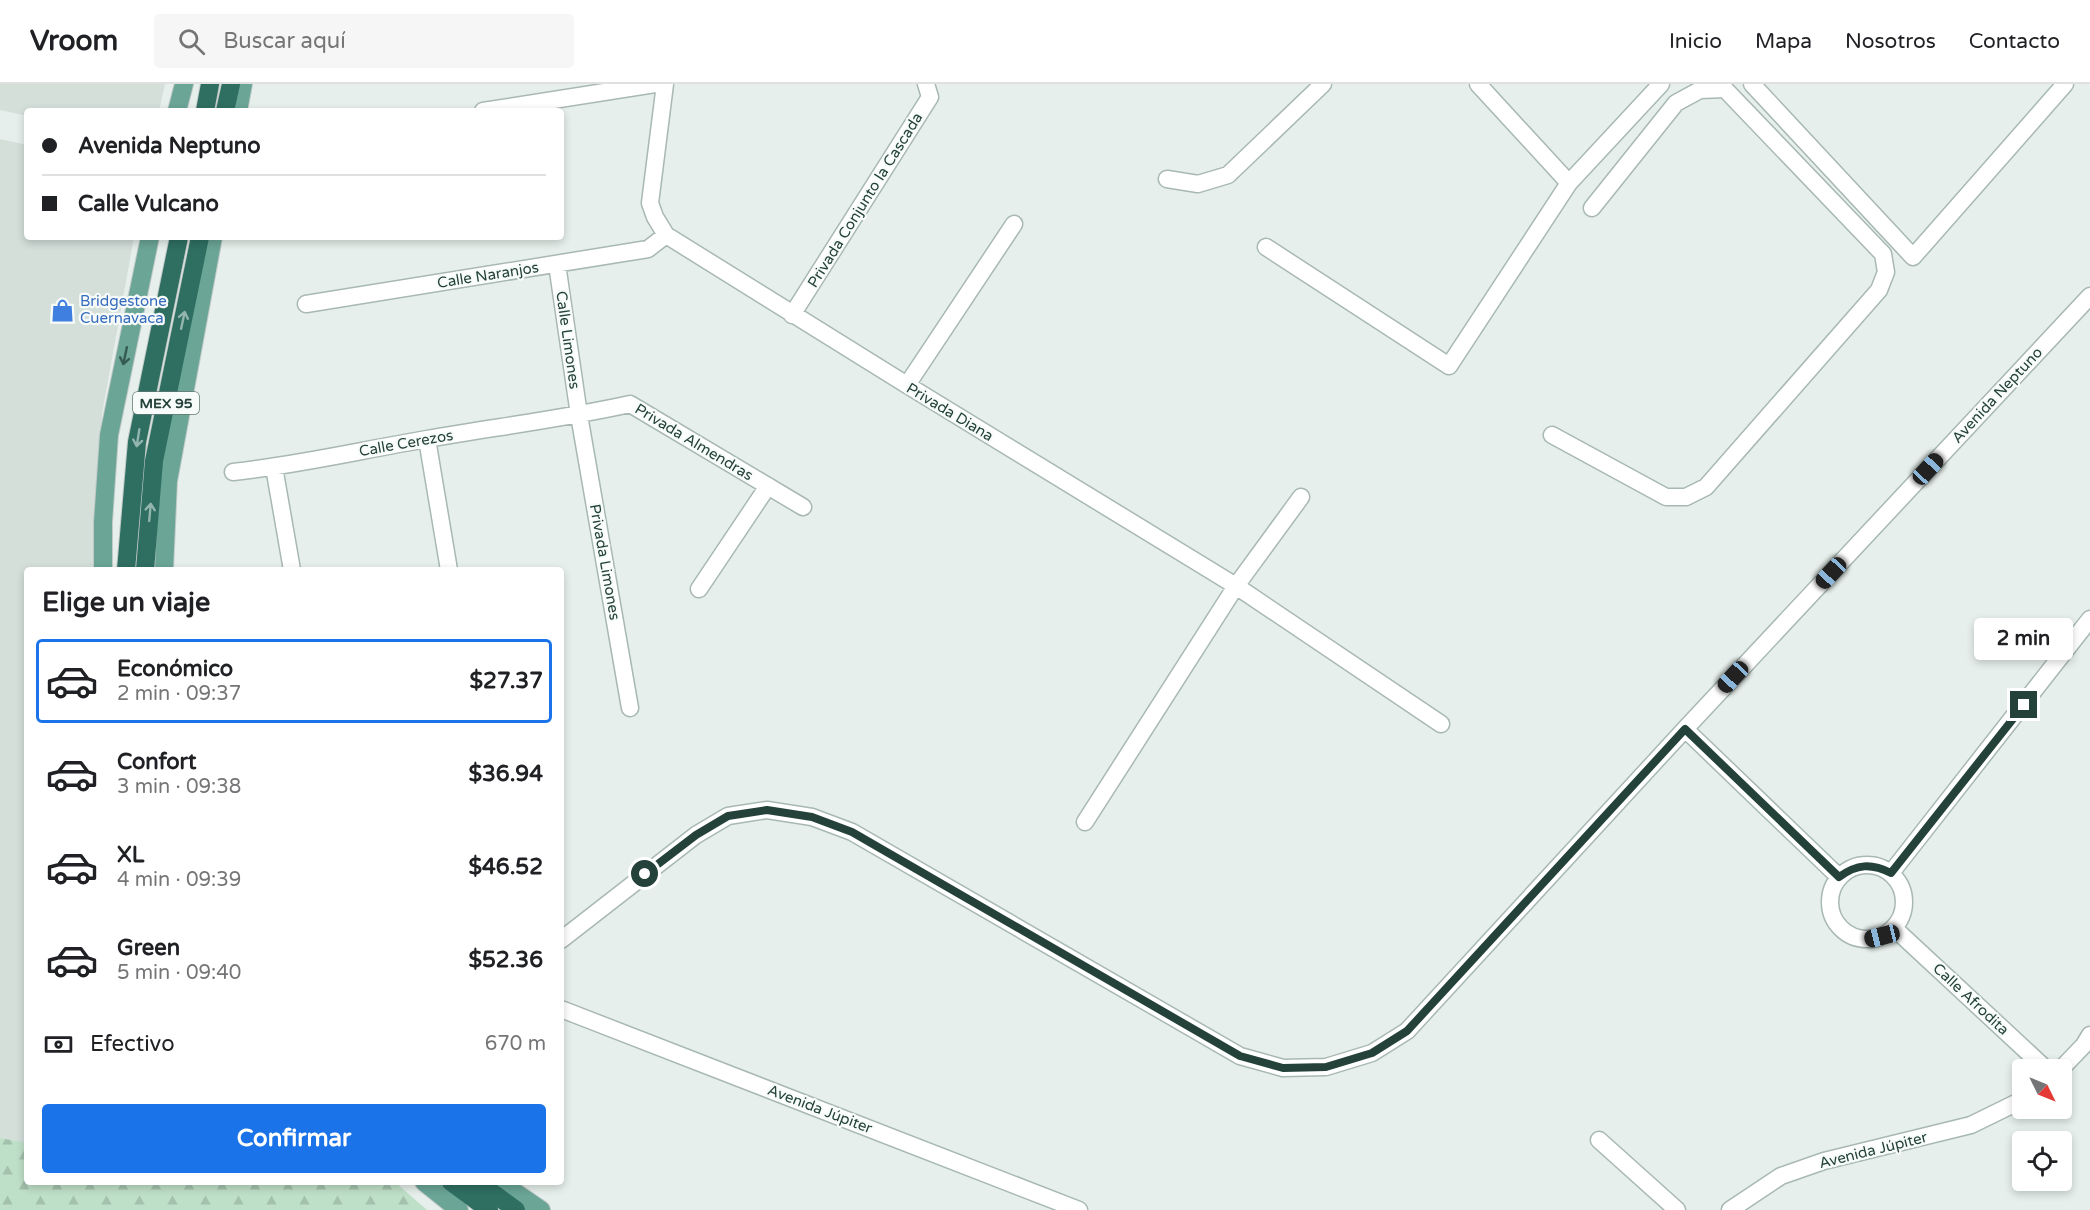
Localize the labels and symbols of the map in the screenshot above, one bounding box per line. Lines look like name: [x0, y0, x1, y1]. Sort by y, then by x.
street label: Privada Conjunto la Cascada: [804, 109, 926, 291]
street label: Calle Naranjos: [436, 258, 540, 292]
street label: Calle Limones: [552, 290, 584, 390]
place label: Bridgestone Cuernavaca: [80, 292, 167, 327]
shop icon: Bridgestone Cuernavaca: [49, 297, 75, 323]
one-way arrow: [177, 310, 189, 329]
street label: Avenida Neptuno: [1948, 343, 2046, 447]
one-way arrow: [119, 346, 130, 365]
street label: Privada Diana: [903, 379, 997, 445]
road number: MEX 95: [133, 392, 199, 414]
street label: Privada Almendras: [632, 400, 756, 484]
street label: Calle Cerezos: [358, 426, 454, 460]
one-way arrow: [132, 428, 143, 448]
car: [1909, 450, 1947, 488]
one-way arrow: [144, 502, 155, 522]
street label: Privada Limones: [586, 503, 624, 621]
car: [1812, 554, 1850, 592]
callout: 2 min: [1974, 618, 2074, 660]
car: [1714, 658, 1752, 696]
route end: [2010, 691, 2037, 718]
route start: [631, 860, 658, 887]
car: [1862, 923, 1902, 949]
street label: Calle Afrodita: [1929, 959, 2013, 1039]
north arrow: [2012, 1059, 2072, 1119]
street label: Avenida Júpiter: [765, 1081, 875, 1137]
street label: Avenida Júpiter: [1817, 1128, 1929, 1172]

